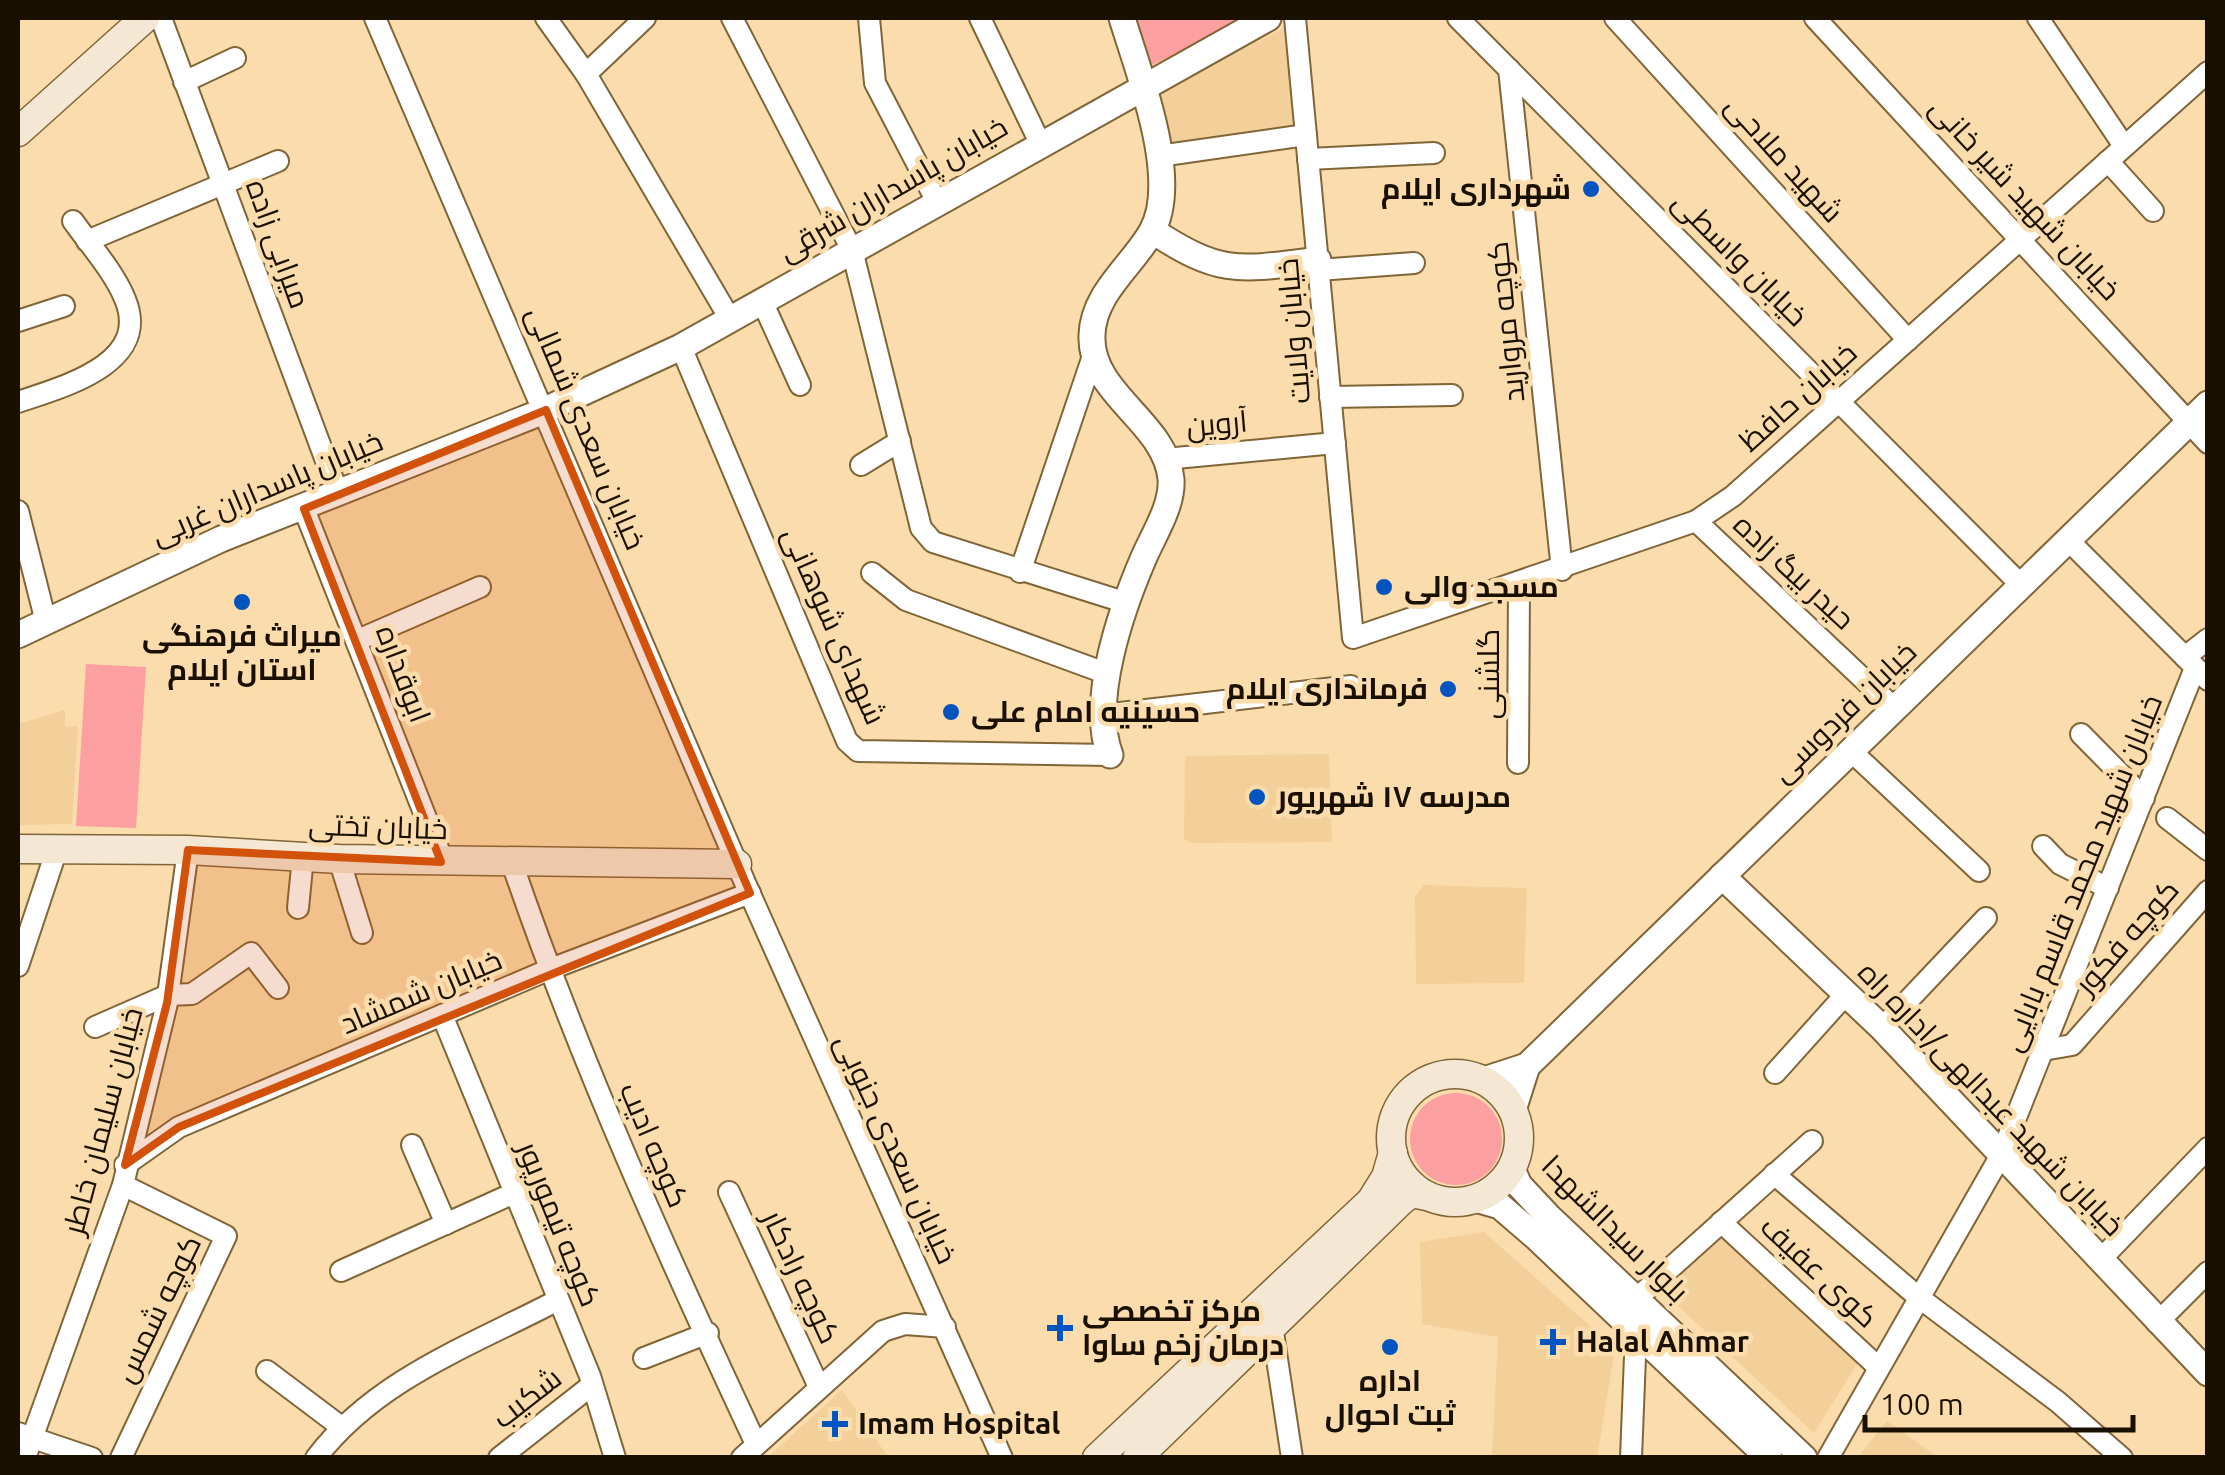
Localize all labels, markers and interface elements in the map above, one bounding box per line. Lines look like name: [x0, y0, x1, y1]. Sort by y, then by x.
street label: شهید ملاحی: [1717, 88, 1851, 230]
street label: خیابان شهید شیر خانی: [1922, 90, 2128, 308]
street label: خیابان پاسداران شرقی: [772, 109, 1015, 270]
place label: شهرداری ایلام: [1381, 171, 1571, 209]
street label: میرابی زاده: [238, 175, 318, 313]
marker: شهرداری ایلام: [1580, 178, 1602, 200]
street label: خیابان واسطی: [1665, 184, 1815, 334]
street label: کوچه مروارید: [1480, 240, 1533, 404]
street label: خیابان ولایت: [1270, 257, 1317, 405]
street label: خیابان سعدی شمالی: [519, 301, 653, 555]
street label: خیابان حافظ: [1732, 335, 1863, 458]
street label: آروین: [1185, 403, 1249, 445]
street label: خیابان پاسداران غربی: [146, 423, 389, 554]
street label: حیدر بیگ زاده: [1727, 507, 1862, 636]
street label: شهدای شوهانی: [774, 522, 894, 730]
place label: مسجد والی: [1404, 569, 1559, 605]
marker: مسجد والی: [1373, 576, 1395, 598]
marker: میراث فرهنگی استان ایلام: [231, 591, 253, 613]
place label: میراث فرهنگی استان ایلام: [142, 618, 342, 690]
street label: ابوقداره: [369, 620, 438, 727]
street label: گلشنی: [1471, 629, 1507, 719]
street label: خیابان فردوسی: [1764, 634, 1924, 790]
place label: فرمانداری ایلام: [1226, 671, 1428, 709]
marker: فرمانداری ایلام: [1437, 678, 1459, 700]
street label: خیابان شهید محمد قاسم بابایی: [1994, 689, 2172, 1057]
place label: حسینیه امام علی: [971, 694, 1200, 732]
marker: حسینیه امام علی: [940, 701, 962, 723]
place label: مدرسه ۱۷ شهریور: [1276, 779, 1511, 815]
marker: مدرسه ۱۷ شهریور: [1246, 786, 1268, 808]
street label: خیابان تختی: [308, 807, 448, 847]
street label: کوچه فکور: [2066, 872, 2187, 1004]
street label: خیابان شمشاد: [335, 942, 507, 1041]
street label: خیابان شهید عبدالهی/اداره راه: [1851, 954, 2131, 1244]
street label: خیابان سلیمان خاطر: [55, 1004, 150, 1240]
street label: خیابان سعدی جنوبی: [827, 1029, 965, 1269]
street label: کوچه ادیب: [611, 1077, 696, 1213]
street label: کوچه تیمورپور: [508, 1134, 608, 1312]
street label: بلوار سیدالشهدا: [1534, 1148, 1696, 1310]
street label: کوچه رادکار: [753, 1203, 848, 1350]
street label: کوی عفیف: [1754, 1209, 1885, 1335]
street label: کوچه شمس: [107, 1229, 210, 1389]
place label: مرکز تخصصی درمان زخم ساوا: [1082, 1293, 1284, 1365]
marker: مرکز تخصصی درمان زخم ساوا: [1047, 1315, 1073, 1341]
place label: Halal Ahmar: [1576, 1324, 1750, 1358]
marker: Halal Ahmar: [1540, 1329, 1566, 1355]
marker: اداره ثبت احوال: [1379, 1336, 1401, 1358]
street label: شکیب: [485, 1360, 568, 1435]
place label: اداره ثبت احوال: [1325, 1363, 1456, 1433]
scale bar: [1865, 1370, 2132, 1432]
text: 100 m: [1880, 1387, 1964, 1421]
place label: Imam Hospital: [858, 1406, 1060, 1440]
marker: Imam Hospital: [822, 1411, 848, 1437]

